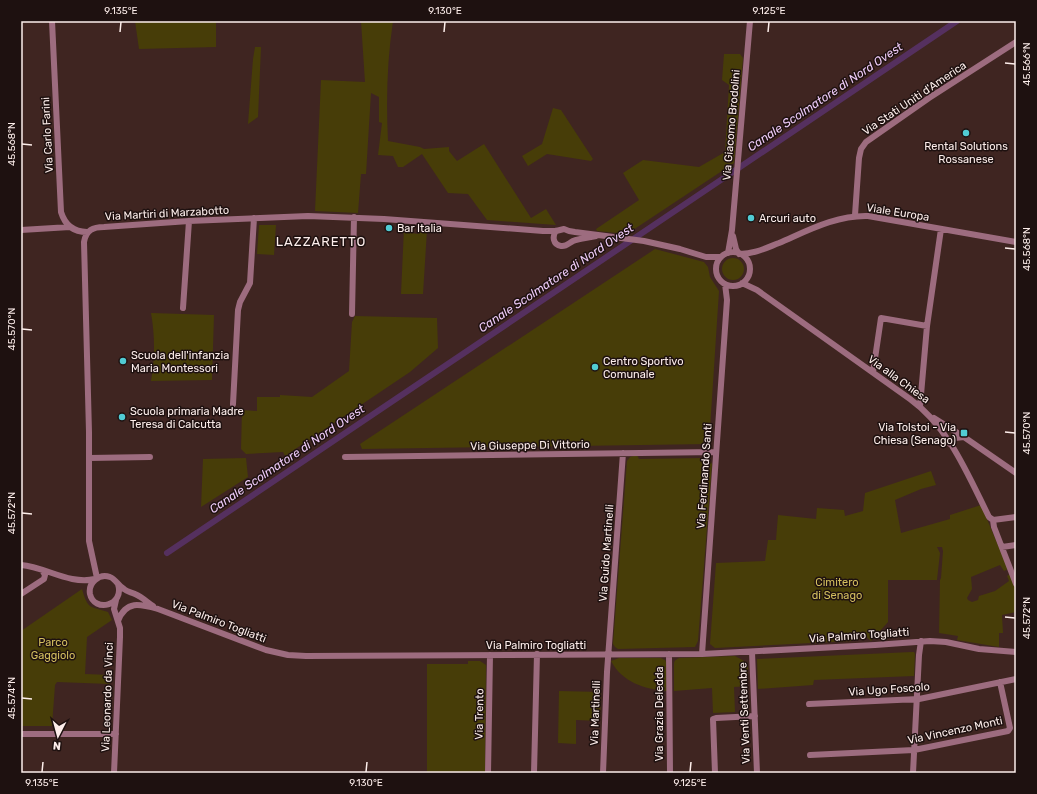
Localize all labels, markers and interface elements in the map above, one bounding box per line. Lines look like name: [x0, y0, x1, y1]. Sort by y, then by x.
text: 9.135°E: [104, 5, 138, 17]
text: 9.130°E: [428, 5, 462, 17]
text: 9.125°E: [752, 5, 786, 17]
water label: Canale Scolmatore di Nord Ovest: [745, 40, 906, 154]
text: 45.566°N: [1021, 42, 1033, 86]
street label: Via Stati Uniti d'America: [860, 59, 969, 138]
street label: Via Giacomo Brodolini: [720, 69, 743, 181]
street label: Via Carlo Farini: [39, 97, 56, 173]
text: 45.568°N: [6, 122, 18, 166]
marker: Rental Solutions Rossanese: [961, 128, 971, 138]
place label: Rental Solutions Rossanese: [924, 140, 1008, 166]
street label: Viale Europa: [865, 201, 930, 224]
street label: Via Martiri di Marzabotto: [105, 204, 229, 223]
place label: Arcuri auto: [759, 212, 816, 225]
marker: Arcuri auto: [746, 213, 756, 223]
water label: Canale Scolmatore di Nord Ovest: [476, 221, 637, 335]
place label: Bar Italia: [397, 222, 442, 235]
marker: Bar Italia: [384, 223, 394, 233]
text: 45.568°N: [1021, 227, 1033, 271]
district label: LAZZARETTO: [276, 234, 366, 249]
text: 45.570°N: [6, 308, 18, 350]
place label: Scuola dell'infanzia Maria Montessori: [131, 349, 229, 375]
street label: Via alla Chiesa: [865, 353, 932, 406]
place label: Centro Sportivo Comunale: [603, 355, 684, 381]
marker: Scuola dell'infanzia Maria Montessori: [118, 356, 128, 366]
marker: Centro Sportivo Comunale: [590, 362, 600, 372]
water label: Canale Scolmatore di Nord Ovest: [207, 402, 368, 516]
place label: Scuola primaria Madre Teresa di Calcutta: [130, 405, 244, 431]
marker: Scuola primaria Madre Teresa di Calcutta: [117, 412, 127, 422]
text: 45.570°N: [1021, 412, 1033, 454]
place label: Via Tolstoi - Via Chiesa (Senago): [873, 421, 956, 447]
street label: Via Ferdinando Santi: [694, 423, 715, 529]
marker: Via Tolstoi - Via Chiesa (Senago): [959, 428, 969, 438]
street label: Via Giuseppe Di Vittorio: [470, 438, 590, 453]
text: 45.572°N: [6, 492, 18, 534]
street label: Via Guido Martinelli: [597, 504, 616, 602]
park label: Cimitero di Senago: [812, 576, 862, 602]
street label: Via Palmiro Togliatti: [170, 597, 268, 646]
text: 45.572°N: [1021, 597, 1033, 639]
street label: Via Palmiro Togliatti: [809, 626, 910, 645]
park label: Parco Gaggiolo: [31, 636, 75, 662]
street label: Via Palmiro Togliatti: [486, 639, 586, 652]
street label: Via Leonardo da Vinci: [99, 642, 116, 752]
street label: Via Venti Settembre: [736, 662, 753, 764]
street label: Via Grazia Deledda: [653, 666, 666, 762]
text: 45.574°N: [6, 677, 18, 719]
street label: Via Martinelli: [588, 680, 603, 746]
street label: Via Ugo Foscolo: [848, 680, 930, 699]
street label: Via Trento: [473, 688, 486, 740]
street label: Via Vincenzo Monti: [906, 714, 1004, 747]
north arrow: [38, 716, 78, 756]
text: N: [52, 739, 62, 752]
text: 9.135°E: [25, 777, 59, 789]
text: 9.130°E: [349, 777, 383, 789]
text: 9.125°E: [673, 777, 707, 789]

